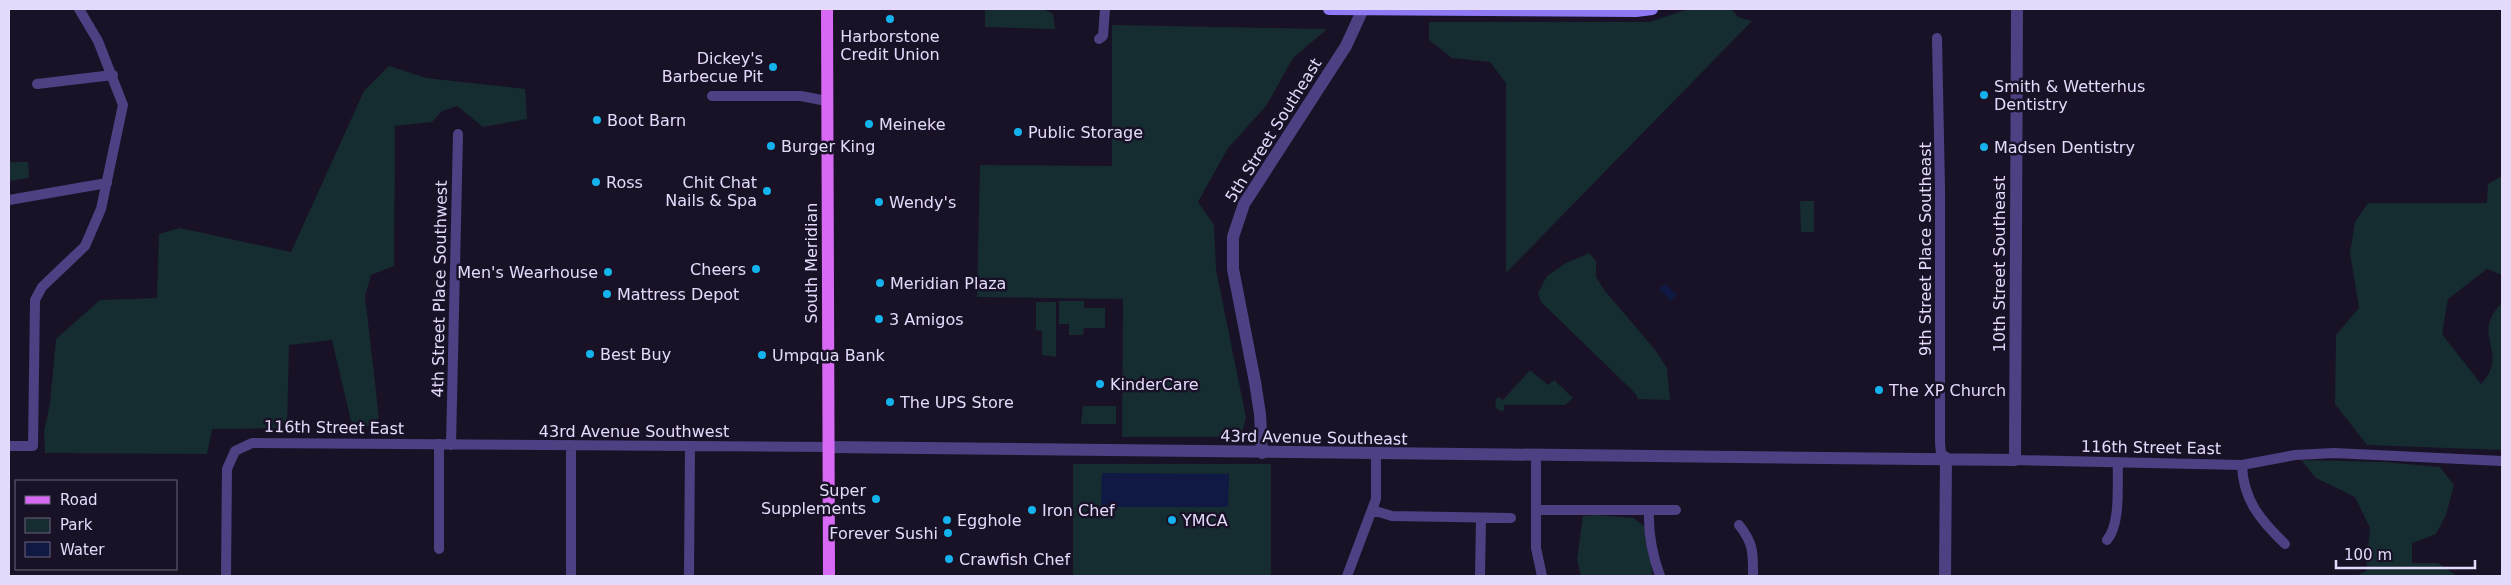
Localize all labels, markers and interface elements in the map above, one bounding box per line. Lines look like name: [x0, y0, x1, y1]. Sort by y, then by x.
marker: Harborstone Credit Union: [884, 13, 896, 25]
place label: Harborstone Credit Union: [840, 27, 940, 64]
place label: Dickey's Barbecue Pit: [662, 49, 763, 86]
street label: 5th Street Southeast: [1221, 55, 1326, 206]
marker: Dickey's Barbecue Pit: [767, 61, 779, 73]
place label: Smith & Wetterhus Dentistry: [1994, 77, 2145, 114]
marker: Smith & Wetterhus Dentistry: [1978, 89, 1990, 101]
place label: Boot Barn: [607, 111, 686, 130]
marker: Boot Barn: [591, 114, 603, 126]
place label: Meineke: [879, 115, 946, 134]
marker: Meineke: [863, 118, 875, 130]
place label: Public Storage: [1028, 123, 1143, 142]
marker: Public Storage: [1012, 126, 1024, 138]
place label: Burger King: [781, 137, 875, 156]
place label: Madsen Dentistry: [1994, 138, 2135, 157]
marker: Burger King: [765, 140, 777, 152]
marker: Madsen Dentistry: [1978, 141, 1990, 153]
street label: 9th Street Place Southeast: [1916, 142, 1935, 356]
place label: Ross: [606, 173, 643, 192]
place label: Chit Chat Nails & Spa: [665, 173, 757, 210]
marker: Ross: [590, 176, 602, 188]
street label: 10th Street Southeast: [1990, 176, 2009, 352]
street label: 4th Street Place Southwest: [428, 180, 451, 398]
marker: Chit Chat Nails & Spa: [761, 185, 773, 197]
place label: Wendy's: [889, 193, 956, 212]
marker: Wendy's: [873, 196, 885, 208]
street label: South Meridian: [802, 203, 821, 323]
place label: Cheers: [690, 260, 746, 279]
place label: Men's Wearhouse: [457, 263, 598, 282]
marker: Cheers: [750, 263, 762, 275]
marker: Men's Wearhouse: [602, 266, 614, 278]
place label: Meridian Plaza: [890, 274, 1006, 293]
marker: Meridian Plaza: [874, 277, 886, 289]
place label: Mattress Depot: [617, 285, 739, 304]
marker: Mattress Depot: [601, 288, 613, 300]
place label: 3 Amigos: [889, 310, 964, 329]
marker: 3 Amigos: [873, 313, 885, 325]
place label: Best Buy: [600, 345, 671, 364]
place label: Umpqua Bank: [772, 346, 886, 365]
marker: Best Buy: [584, 348, 596, 360]
marker: Umpqua Bank: [756, 349, 768, 361]
place label: KinderCare: [1110, 375, 1199, 394]
marker: KinderCare: [1094, 378, 1106, 390]
place label: The XP Church: [1888, 381, 2006, 400]
marker: The XP Church: [1873, 384, 1885, 396]
place label: The UPS Store: [899, 393, 1014, 412]
marker: The UPS Store: [884, 396, 896, 408]
street label: 116th Street East: [264, 417, 404, 438]
street label: 43rd Avenue Southwest: [539, 422, 729, 441]
street label: 43rd Avenue Southeast: [1220, 426, 1408, 449]
street label: 116th Street East: [2081, 437, 2221, 458]
legend: [15, 480, 178, 570]
place label: Super Supplements: [761, 481, 866, 518]
text: Road: [60, 491, 98, 509]
marker: Super Supplements: [870, 493, 882, 505]
place label: Iron Chef: [1042, 501, 1115, 520]
marker: Iron Chef: [1026, 504, 1038, 516]
place label: Egghole: [957, 511, 1022, 530]
place label: YMCA: [1181, 511, 1228, 530]
marker: Egghole: [941, 514, 953, 526]
marker: YMCA: [1166, 514, 1178, 526]
text: Park: [60, 516, 93, 534]
place label: Forever Sushi: [829, 524, 938, 543]
marker: Forever Sushi: [942, 527, 954, 539]
scale bar: [2336, 538, 2475, 570]
text: Water: [60, 541, 105, 559]
text: 100 m: [2344, 546, 2392, 564]
place label: Crawfish Chef: [959, 550, 1070, 569]
marker: Crawfish Chef: [943, 553, 955, 565]

